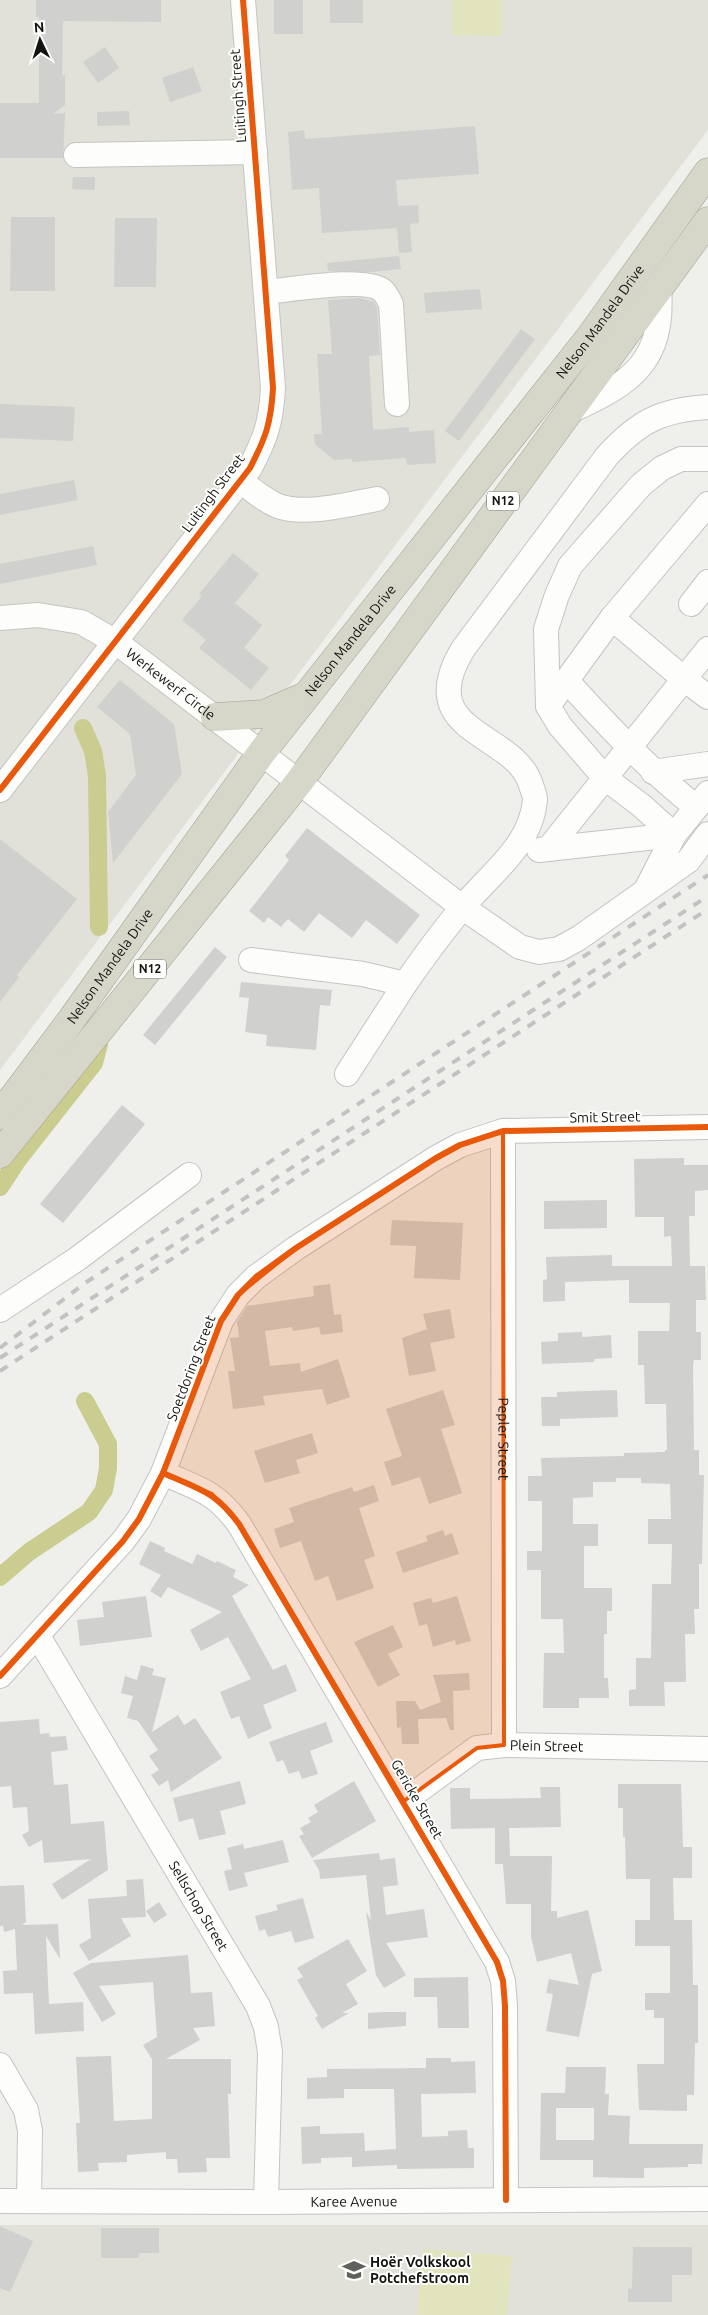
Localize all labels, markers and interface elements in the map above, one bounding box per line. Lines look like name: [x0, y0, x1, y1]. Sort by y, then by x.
north arrow: [15, 15, 65, 65]
text: N: [33, 19, 45, 35]
street label: Luitingh Street: [227, 48, 249, 143]
street label: Nelson Mandela Drive: [552, 262, 647, 382]
street label: Luitingh Street: [178, 450, 248, 535]
road number: N12: [487, 492, 519, 511]
street label: Nelson Mandela Drive: [301, 581, 399, 699]
street label: Werkewerf Circle: [123, 645, 219, 723]
street label: Nelson Mandela Drive: [63, 905, 156, 1027]
road number: N12: [134, 960, 166, 979]
street label: Smit Street: [570, 1108, 641, 1126]
street label: Soetdoring Street: [163, 1312, 219, 1423]
street label: Pepler Street: [495, 1397, 512, 1481]
street label: Plein Street: [510, 1737, 584, 1755]
street label: Gericke Street: [388, 1756, 446, 1842]
street label: Sellschop Street: [166, 1858, 232, 1954]
street label: Karee Avenue: [310, 2193, 398, 2210]
place label: Hoër Volkskool Potchefstroom: [370, 2254, 470, 2286]
school or university icon: Hoër Volkskool Potchefstroom: [341, 2257, 367, 2283]

